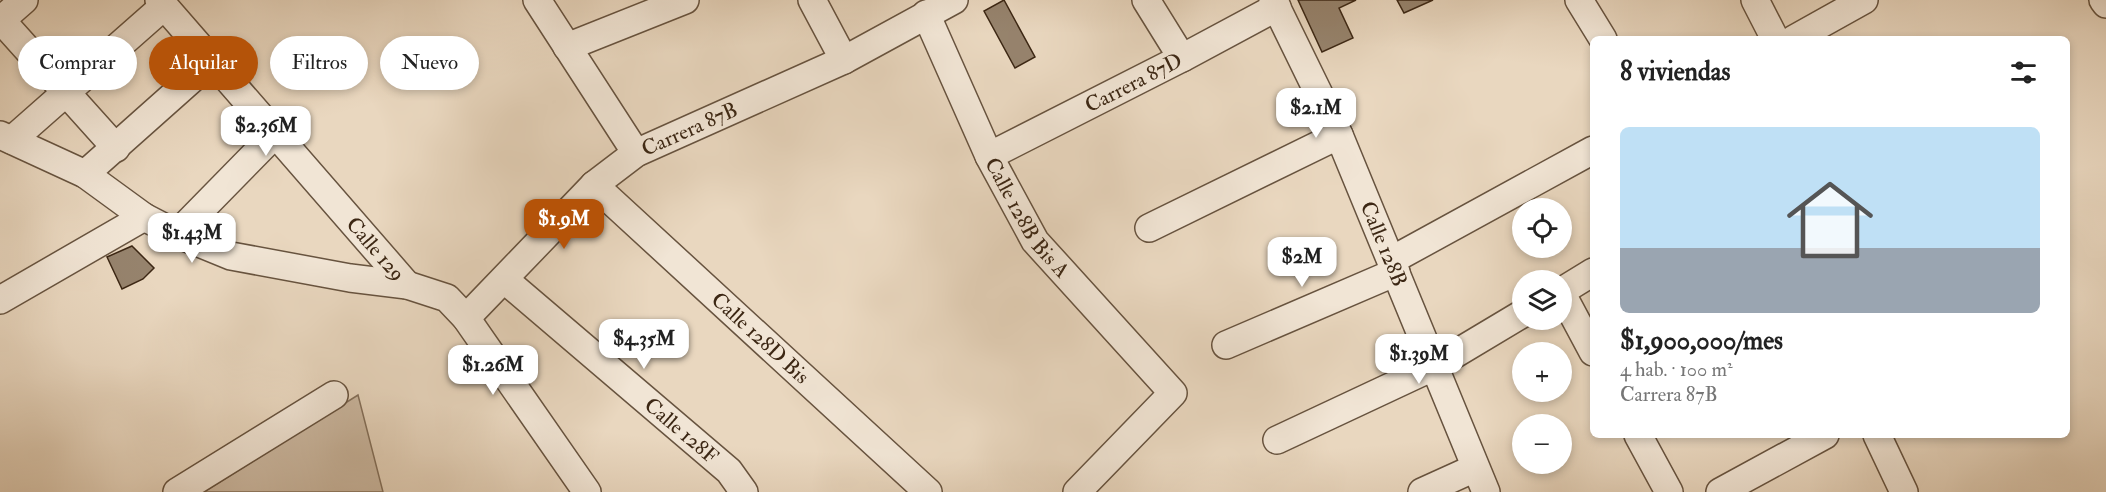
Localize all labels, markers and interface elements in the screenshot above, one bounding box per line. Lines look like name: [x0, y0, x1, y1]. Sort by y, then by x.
chip: Comprar: [18, 36, 137, 90]
chip: Alquilar: [149, 36, 258, 90]
chip: Filtros: [270, 36, 368, 90]
chip: Nuevo: [380, 36, 479, 90]
street label: Carrera 87D: [1080, 47, 1187, 119]
text: 8 viviendas: [1620, 56, 1730, 88]
icon: filters: [2007, 56, 2040, 89]
pin: $2.1M: [1274, 88, 1358, 139]
text: $2.1M: [1290, 95, 1342, 120]
street label: Carrera 87B: [637, 96, 742, 163]
pin: $2.36M: [217, 106, 315, 157]
text: $2.36M: [235, 113, 297, 138]
street label: Calle 128B Bis A: [978, 153, 1075, 284]
icon: home: [1776, 166, 1884, 274]
street label: Calle 128B: [1354, 197, 1413, 291]
map controls: [1512, 198, 1572, 474]
button: locate: [1512, 198, 1572, 258]
pin: $1.9M: [522, 199, 606, 250]
text: $1.9M: [538, 206, 590, 231]
street label: Calle 129: [340, 211, 411, 287]
pin: $1.43M: [143, 213, 241, 264]
text: $1.43M: [162, 220, 222, 245]
pin: $2M: [1273, 237, 1331, 288]
text: $2M: [1282, 244, 1322, 269]
button: layers: [1512, 270, 1572, 330]
street label: Calle 128D Bis: [705, 286, 815, 390]
pin: $4.35M: [595, 319, 693, 370]
text: $1,900,000/mes: [1620, 325, 1783, 357]
text: $4.35M: [613, 326, 675, 351]
pin: $1.39M: [1370, 334, 1468, 385]
text: $1.39M: [1389, 341, 1449, 366]
button: +: [1512, 342, 1572, 402]
pin: $1.26M: [444, 345, 542, 396]
text: $1.26M: [462, 352, 524, 377]
text: 4 hab. · 100 m²: [1620, 357, 1733, 382]
text: Carrera 87B: [1620, 382, 1718, 407]
street label: Calle 128F: [639, 392, 724, 470]
button: −: [1512, 414, 1572, 474]

